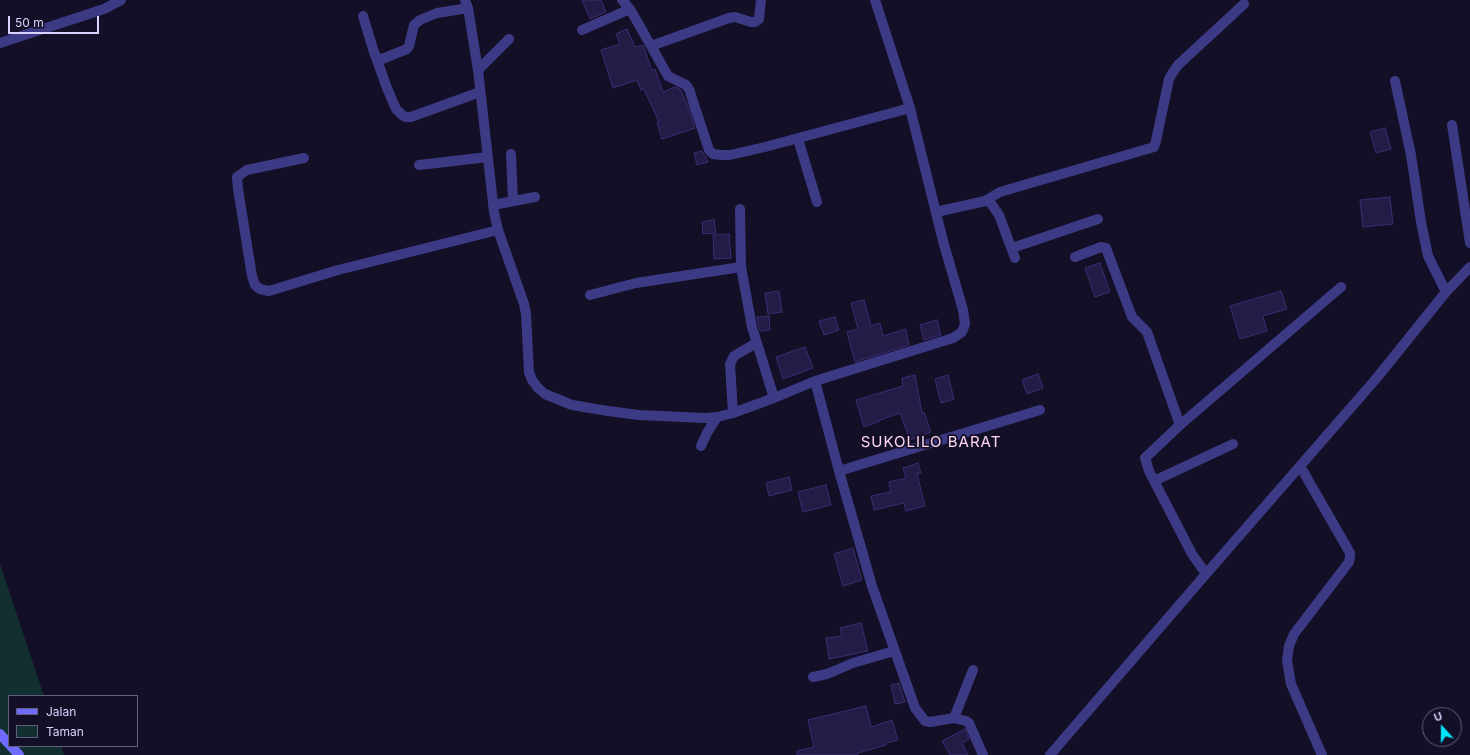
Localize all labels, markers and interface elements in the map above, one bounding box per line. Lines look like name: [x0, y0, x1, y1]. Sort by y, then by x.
scale bar: [10, 8, 101, 34]
text: 50 m: [15, 15, 44, 30]
district label: SUKOLILO BARAT: [861, 433, 1001, 451]
legend: [8, 695, 138, 747]
text: Jalan: [46, 704, 76, 719]
north arrow: [1422, 707, 1462, 747]
text: U: [1432, 709, 1444, 725]
text: Taman: [46, 724, 84, 739]

